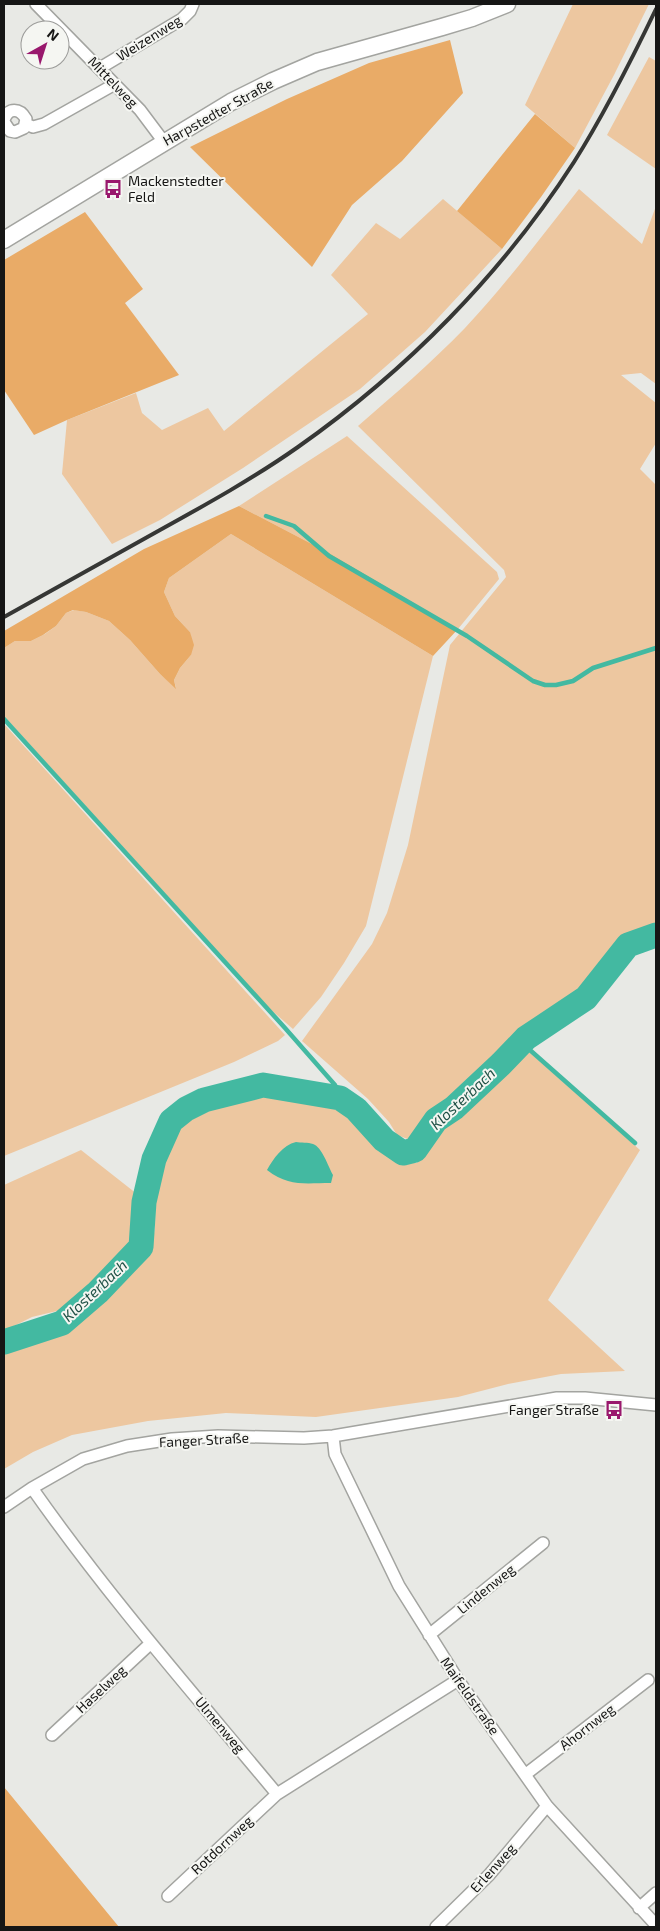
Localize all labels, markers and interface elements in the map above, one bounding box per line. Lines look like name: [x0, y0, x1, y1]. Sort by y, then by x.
street label: Weizenweg: [113, 11, 185, 64]
north arrow: [20, 20, 70, 70]
text: N: [44, 25, 63, 44]
street label: Mittelweg: [85, 52, 142, 111]
street label: Harpstedter Straße: [160, 74, 276, 149]
place label: Mackenstedter Feld: [128, 172, 224, 205]
bus stop icon: Mackenstedter Feld: [102, 178, 124, 200]
water label: Klosterbach: [426, 1064, 498, 1133]
water label: Klosterbach: [58, 1256, 130, 1325]
bus stop icon: Fanger Straße: [603, 1399, 625, 1421]
place label: Fanger Straße: [509, 1401, 599, 1418]
street label: Fanger Straße: [159, 1429, 249, 1450]
street label: Lindenweg: [453, 1560, 518, 1617]
street label: Maifeldstraße: [437, 1654, 503, 1738]
street label: Haselweg: [72, 1661, 129, 1716]
street label: Ulmenweg: [192, 1693, 249, 1756]
street label: Ahornweg: [556, 1700, 618, 1753]
street label: Rotdornweg: [187, 1812, 256, 1878]
street label: Erlenweg: [466, 1840, 519, 1896]

